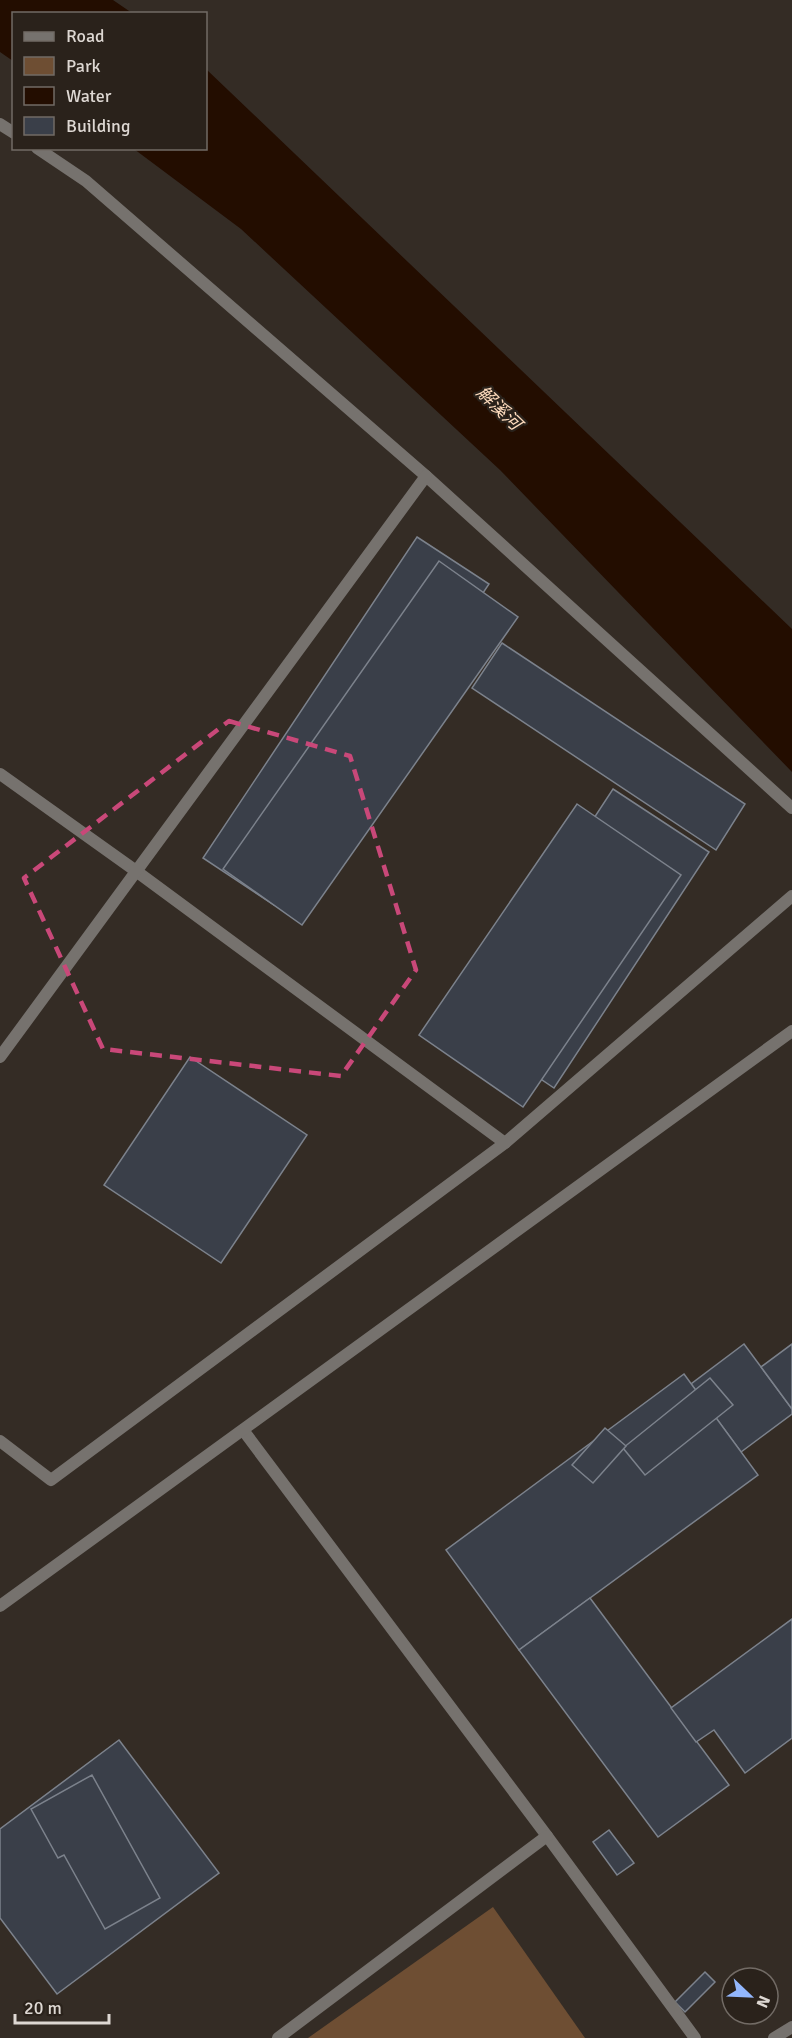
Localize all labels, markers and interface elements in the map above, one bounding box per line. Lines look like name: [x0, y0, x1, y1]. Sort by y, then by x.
legend: [12, 12, 207, 150]
text: Road: [66, 25, 105, 47]
text: Park: [66, 55, 101, 77]
text: Water: [66, 85, 112, 107]
text: Building: [66, 115, 130, 137]
water label: 解溪河: [472, 381, 528, 437]
north arrow: [720, 1966, 780, 2026]
scale bar: [15, 1987, 110, 2025]
text: N: [752, 1992, 774, 2011]
text: 20 m: [24, 1997, 62, 2019]

